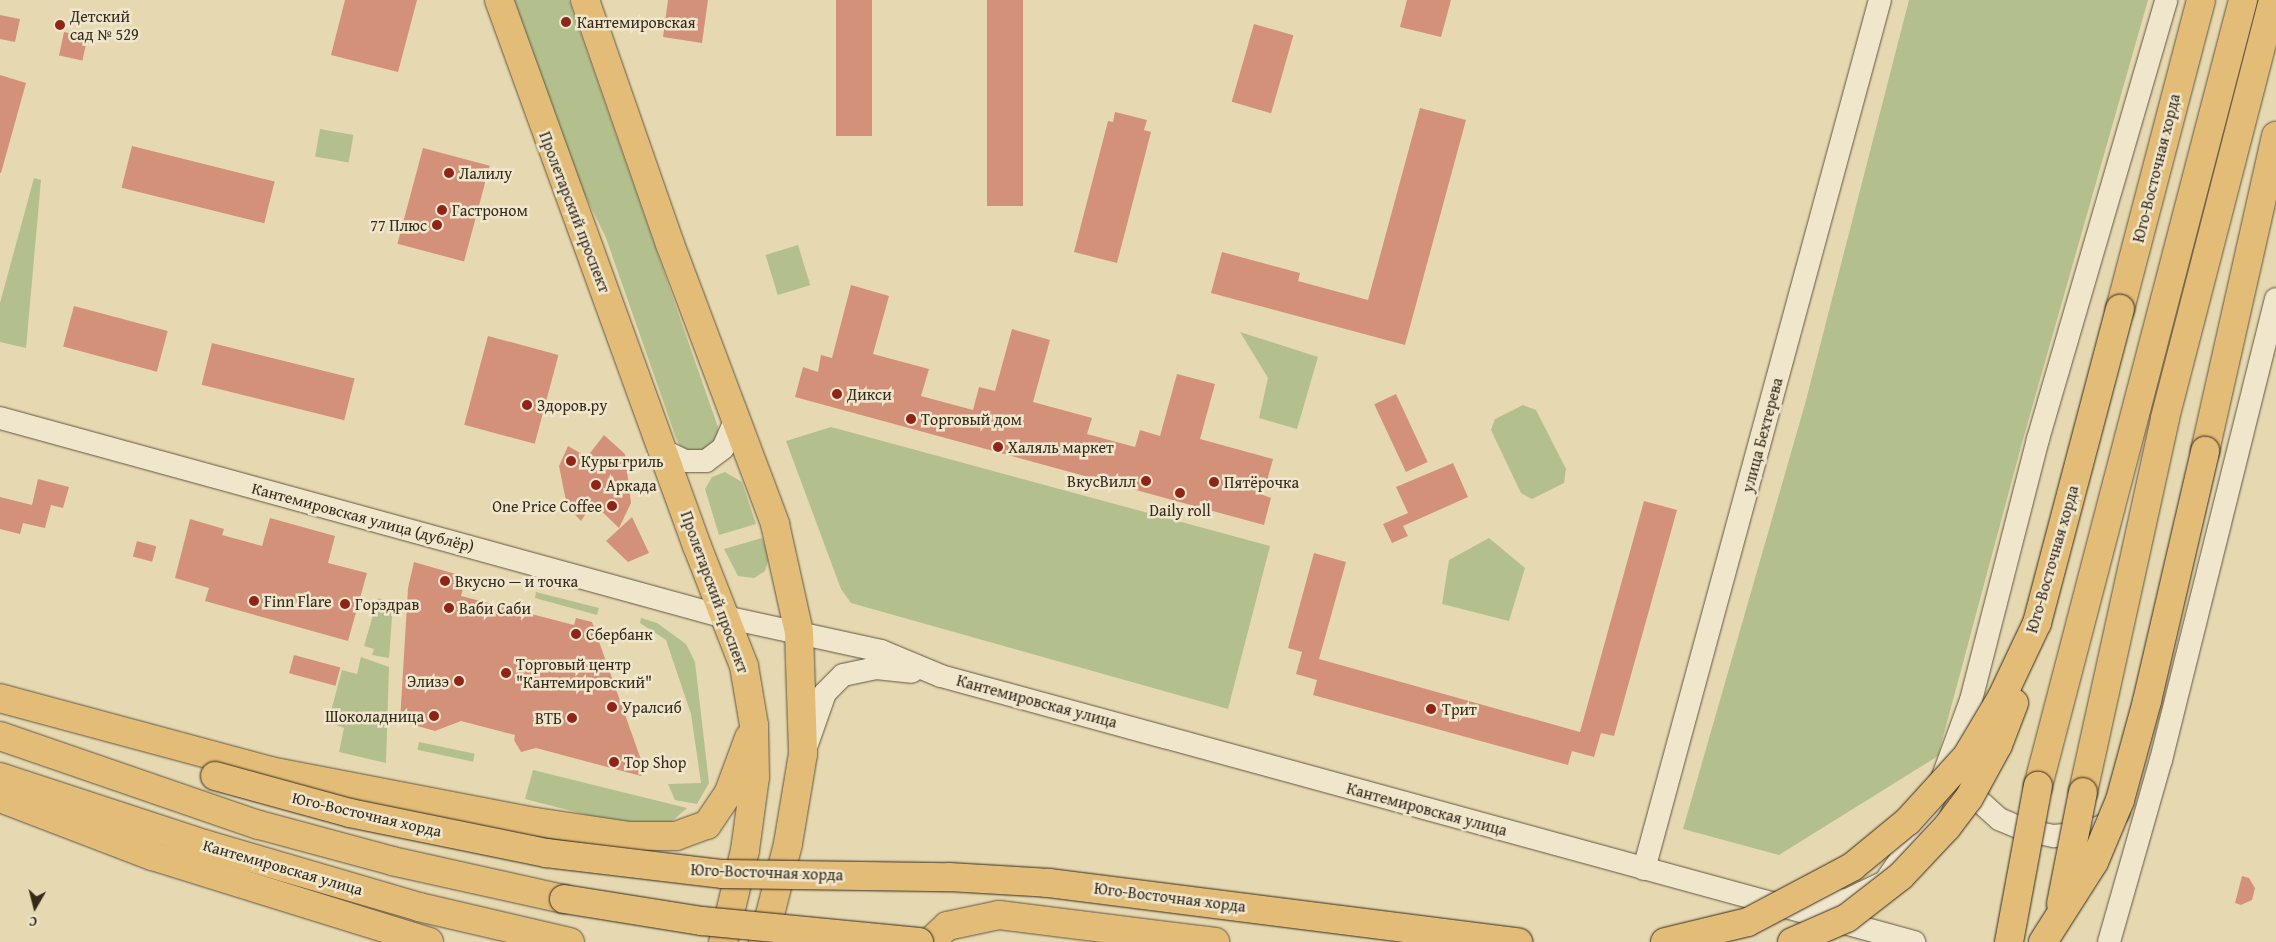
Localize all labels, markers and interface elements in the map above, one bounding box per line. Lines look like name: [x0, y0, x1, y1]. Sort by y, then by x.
place label: Детский сад № 529: [70, 6, 139, 44]
place label: Кантемировская: [577, 12, 696, 32]
marker: Кантемировская: [559, 15, 573, 29]
marker: Детский сад № 529: [54, 19, 66, 31]
street label: Юго-Восточная хорда: [2128, 92, 2184, 244]
street label: Пролетарский проспект: [535, 129, 615, 295]
place label: Лалилу: [459, 163, 512, 183]
marker: Лалилу: [443, 167, 455, 179]
place label: Гастроном: [452, 200, 528, 220]
marker: Гастроном: [436, 204, 448, 216]
place label: 77 Плюс: [370, 215, 427, 235]
marker: 77 Плюс: [431, 219, 443, 231]
street label: улица Бехтерева: [1737, 375, 1787, 495]
place label: Дикси: [847, 384, 892, 404]
marker: Дикси: [831, 388, 843, 400]
place label: Здоров.ру: [537, 395, 607, 415]
marker: Здоров.ру: [521, 399, 533, 411]
place label: Торговый дом: [921, 409, 1022, 429]
marker: Торговый дом: [905, 413, 917, 425]
place label: Халяль маркет: [1008, 437, 1114, 457]
marker: Халяль маркет: [992, 441, 1004, 453]
place label: Куры гриль: [581, 451, 664, 471]
marker: Куры гриль: [565, 455, 577, 467]
place label: ВкусВилл: [1067, 471, 1136, 491]
place label: Пятёрочка: [1224, 472, 1299, 492]
place label: Аркада: [606, 475, 657, 495]
marker: ВкусВилл: [1140, 475, 1152, 487]
marker: Пятёрочка: [1208, 476, 1220, 488]
street label: Кантемировская улица (дублёр): [250, 478, 476, 556]
marker: Аркада: [590, 479, 602, 491]
street label: Юго-Восточная хорда: [2022, 483, 2082, 635]
marker: Daily roll: [1174, 487, 1186, 499]
place label: One Price Coffee: [492, 496, 602, 516]
marker: One Price Coffee: [606, 500, 618, 512]
place label: Daily roll: [1149, 500, 1211, 520]
street label: Пролетарский проспект: [677, 508, 753, 676]
place label: Вкусно — и точка: [455, 571, 578, 591]
marker: Вкусно — и точка: [439, 575, 451, 587]
place label: Finn Flare: [264, 591, 332, 611]
place label: Горздрав: [355, 594, 419, 614]
marker: Finn Flare: [248, 595, 260, 607]
marker: Горздрав: [339, 598, 351, 610]
place label: Ваби Саби: [459, 598, 531, 618]
marker: Ваби Саби: [443, 602, 455, 614]
place label: Сбербанк: [586, 624, 652, 644]
marker: Сбербанк: [570, 628, 582, 640]
place label: Торговый центр "Кантемировский": [516, 654, 652, 692]
marker: Торговый центр "Кантемировский": [500, 667, 512, 679]
street label: Кантемировская улица: [955, 670, 1119, 732]
place label: Элизэ: [407, 671, 449, 691]
marker: Элизэ: [453, 675, 465, 687]
place label: Уралсиб: [622, 697, 682, 717]
place label: Трит: [1442, 699, 1477, 719]
marker: Уралсиб: [606, 701, 618, 713]
marker: Трит: [1424, 702, 1438, 716]
place label: Шоколадница: [325, 706, 424, 726]
place label: ВТБ: [535, 708, 562, 728]
marker: Шоколадница: [428, 710, 440, 722]
marker: ВТБ: [566, 712, 578, 724]
place label: Top Shop: [624, 752, 686, 772]
marker: Top Shop: [608, 756, 620, 768]
street label: Кантемировская улица: [1345, 778, 1509, 840]
street label: Юго-Восточная хорда: [290, 787, 444, 841]
street label: Кантемировская улица: [201, 835, 365, 899]
street label: Юго-Восточная хорда: [690, 860, 844, 884]
street label: Юго-Восточная хорда: [1093, 878, 1247, 916]
north arrow: [10, 882, 60, 932]
text: С: [28, 911, 38, 932]

